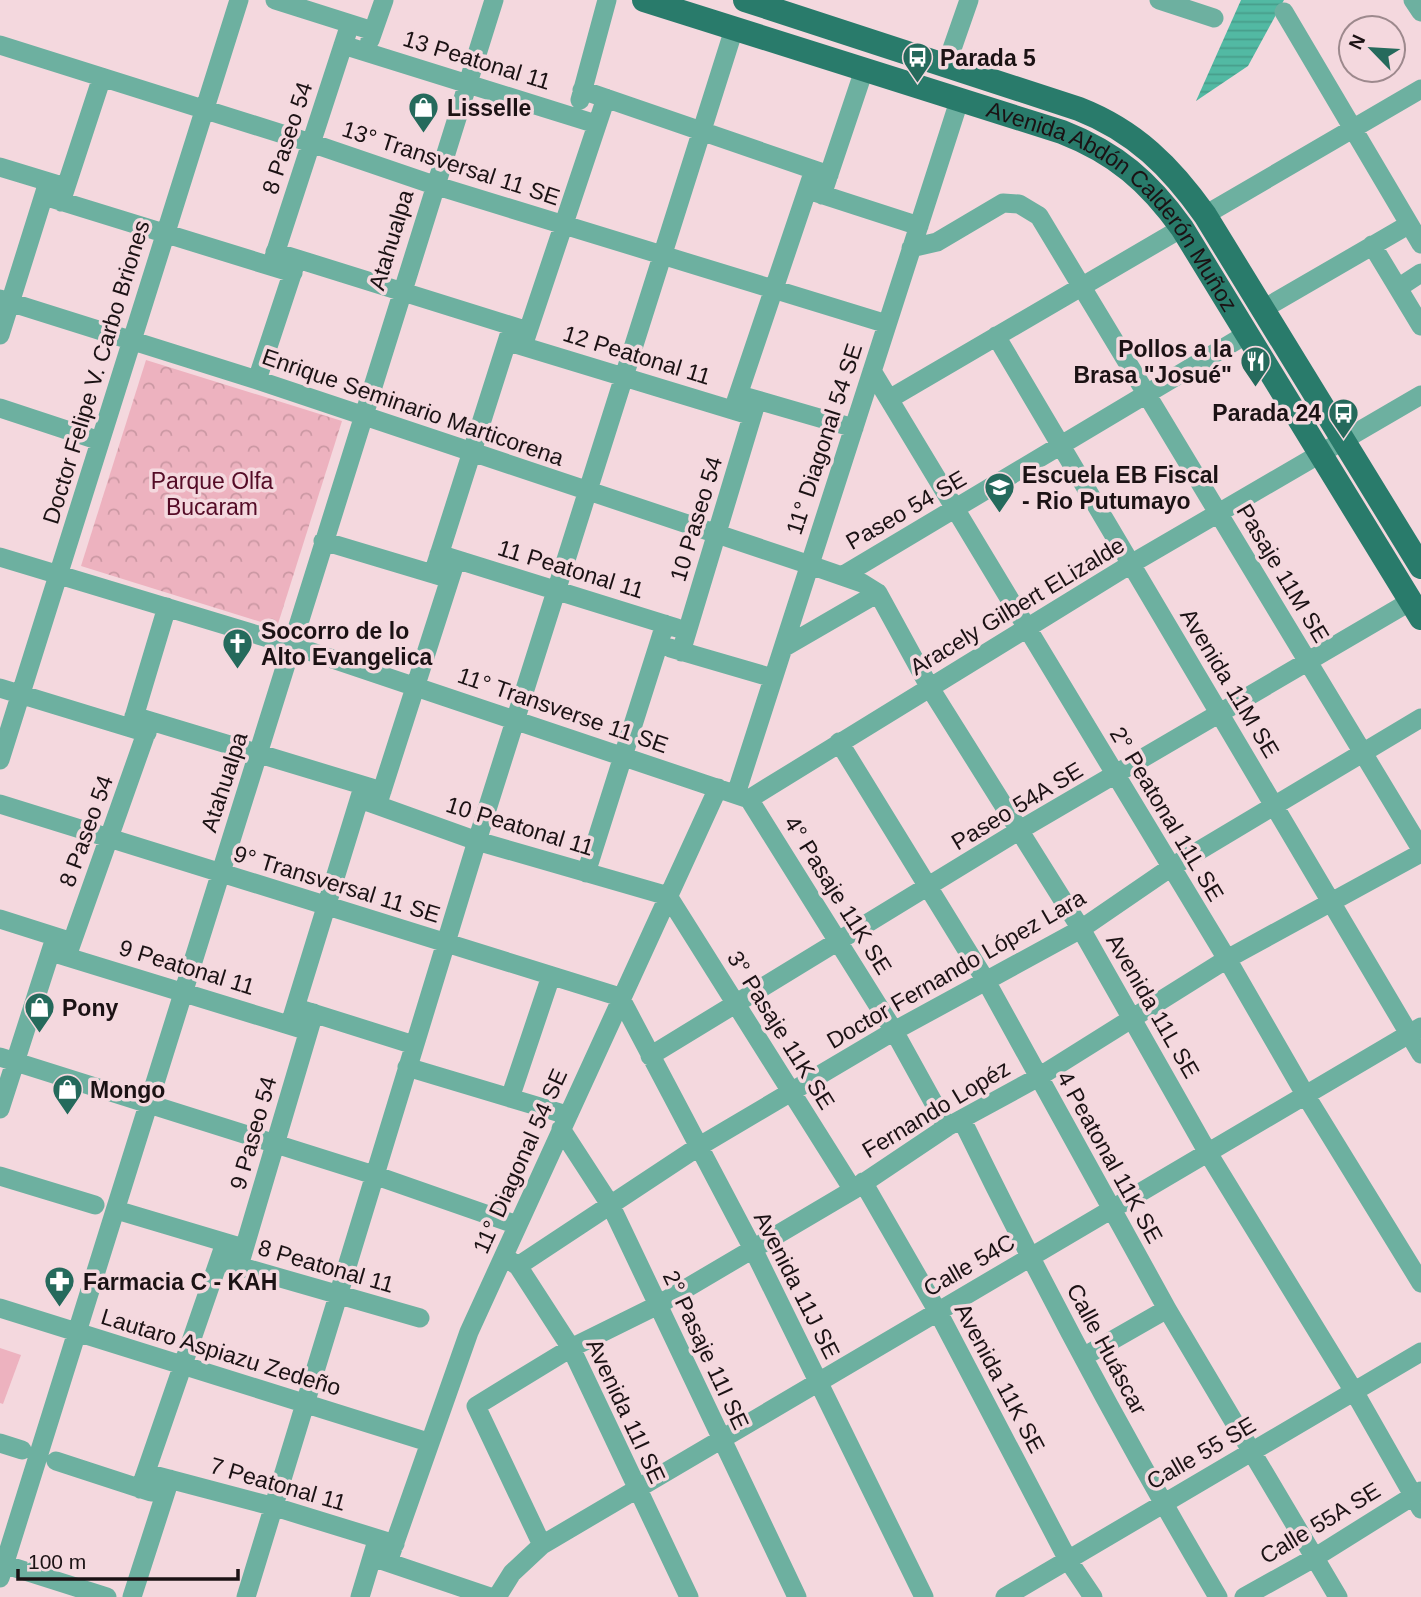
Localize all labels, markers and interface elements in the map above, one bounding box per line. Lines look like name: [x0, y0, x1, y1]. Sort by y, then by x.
north arrow: [1337, 14, 1407, 84]
street label: 13 Peatonal 11: [400, 25, 554, 95]
text: N: [1345, 31, 1369, 53]
bus stop icon: Parada 5: [900, 41, 934, 85]
place label: Parada 5: [940, 45, 1036, 71]
street label: 8 Paseo 54: [257, 78, 317, 197]
shop icon: Lisselle: [407, 91, 441, 135]
place label: Lisselle: [447, 95, 531, 121]
street label: Avenida Abdón Calderón Muñoz: [984, 96, 1243, 316]
street label: 13° Transversal 11 SE: [339, 116, 563, 210]
street label: Atahualpa: [363, 186, 419, 293]
street label: Doctor Felipe V. Carbo Briones: [37, 217, 155, 527]
street label: 12 Peatonal 11: [560, 320, 714, 390]
place label: Pollos a la Brasa "Josué": [1073, 336, 1232, 388]
street label: 11° Diagonal 54 SE: [781, 340, 867, 538]
street label: Enrique Seminario Marticorena: [259, 343, 567, 471]
restaurant icon: Pollos a la Brasa "Josué": [1238, 345, 1272, 389]
bus stop icon: Parada 24: [1327, 396, 1361, 440]
place label: Parada 24: [1212, 400, 1321, 426]
street label: 10 Paseo 54: [665, 453, 727, 585]
place label: Escuela EB Fiscal - Rio Putumayo: [1022, 462, 1219, 514]
street label: Paseo 54 SE: [841, 465, 971, 555]
park label: Parque Olfa Bucaram: [151, 468, 274, 520]
school or university icon: Escuela EB Fiscal - Rio Putumayo: [982, 471, 1016, 515]
street label: Pasaje 11M SE: [1231, 499, 1335, 647]
street label: Aracely Gilbert ELizalde: [905, 532, 1129, 680]
street label: 11 Peatonal 11: [495, 534, 647, 604]
street label: Avenida 11M SE: [1175, 604, 1285, 762]
place label: Socorro de lo Alto Evangelica: [261, 618, 432, 670]
church icon: Socorro de lo Alto Evangelica: [221, 627, 255, 671]
street label: 11° Transverse 11 SE: [454, 662, 672, 758]
street label: 2° Peatonal 11L SE: [1105, 722, 1229, 906]
street label: Atahualpa: [196, 729, 252, 835]
street label: Paseo 54A SE: [947, 757, 1087, 855]
street label: 8 Paseo 54: [54, 772, 118, 890]
street label: 10 Peatonal 11: [443, 791, 597, 861]
street label: 4° Pasaje 11K SE: [779, 811, 897, 979]
street label: 9° Transversal 11 SE: [231, 840, 443, 928]
street label: Doctor Fernando López Lara: [822, 884, 1090, 1054]
street label: Avenida 11L SE: [1101, 929, 1205, 1083]
street label: 9 Peatonal 11: [116, 934, 258, 1000]
street label: 3° Pasaje 11K SE: [722, 946, 840, 1114]
shop icon: Pony: [22, 991, 56, 1035]
place label: Pony: [62, 995, 118, 1021]
street label: Fernando Lopéz: [858, 1055, 1014, 1163]
street label: 11° Diagonal 54 SE: [468, 1065, 572, 1257]
street label: 4 Peatonal 11K SE: [1052, 1066, 1168, 1248]
shop icon: Mongo: [50, 1073, 84, 1117]
street label: 9 Paseo 54: [224, 1073, 282, 1193]
place label: Mongo: [90, 1077, 165, 1103]
street label: Avenida 11J SE: [749, 1207, 845, 1363]
street label: Calle 54C: [919, 1228, 1019, 1302]
street label: 8 Peatonal 11: [255, 1234, 397, 1298]
pharmacy icon: Farmacia C - KAH: [43, 1265, 77, 1309]
street label: 2° Pasaje 11I SE: [658, 1266, 754, 1434]
place label: Farmacia C - KAH: [83, 1269, 277, 1295]
street label: Calle Huáscar: [1062, 1279, 1153, 1419]
street label: Avenida 11K SE: [950, 1299, 1050, 1457]
street label: Lautaro Aspiazu Zedeño: [98, 1303, 344, 1401]
street label: Avenida 11I SE: [581, 1335, 671, 1487]
street label: Calle 55 SE: [1142, 1411, 1260, 1495]
street label: 7 Peatonal 11: [207, 1452, 349, 1516]
street label: Calle 55A SE: [1255, 1477, 1385, 1569]
scale bar: [18, 1538, 238, 1582]
text: 100 m: [28, 1550, 86, 1573]

